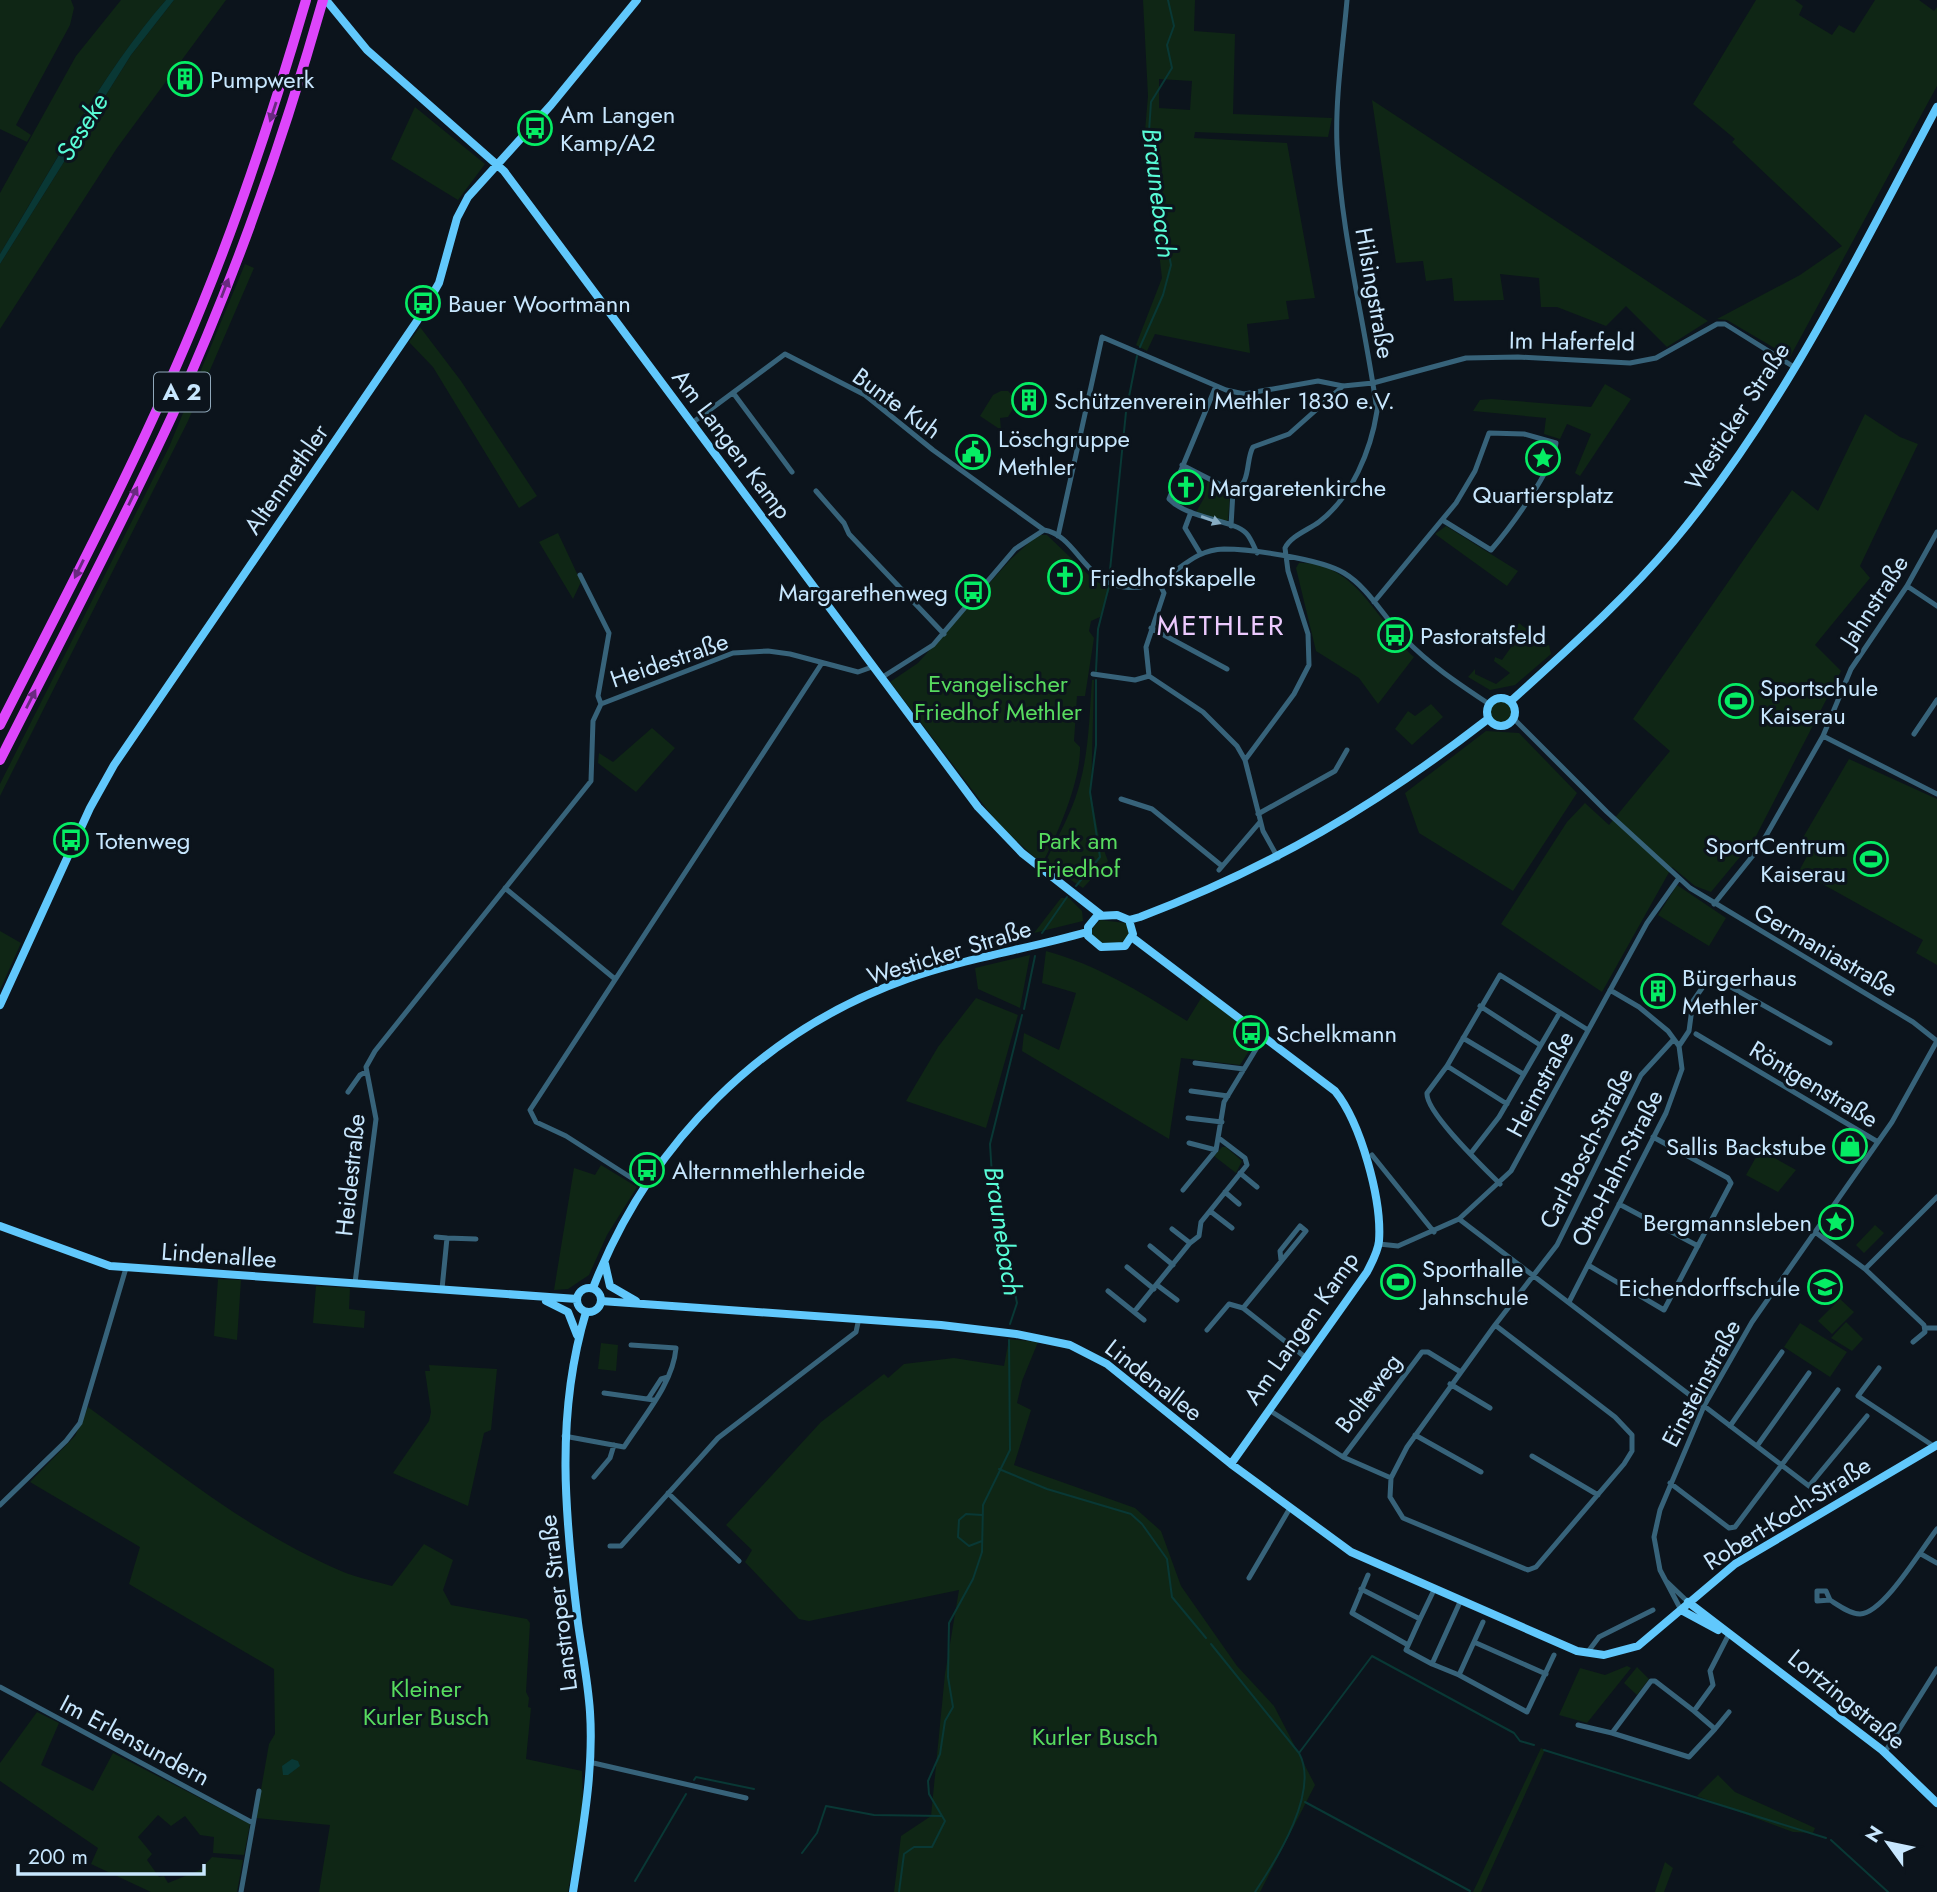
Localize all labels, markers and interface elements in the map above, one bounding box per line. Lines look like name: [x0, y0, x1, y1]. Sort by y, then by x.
building icon: Pumpwerk: [166, 60, 204, 98]
place label: Pumpwerk: [210, 62, 315, 97]
water label: Seseke: [46, 86, 118, 168]
place label: Am Langen Kamp/A2: [560, 97, 675, 160]
one-way arrow: [267, 102, 277, 123]
bus stop icon: Am Langen Kamp/A2: [516, 109, 554, 147]
water label: Braunebach: [1132, 126, 1186, 260]
street label: Hilsingstraße: [1346, 225, 1404, 361]
one-way arrow: [220, 278, 231, 299]
bus stop icon: Bauer Woortmann: [404, 284, 442, 322]
place label: Bauer Woortmann: [448, 286, 631, 321]
street label: Im Haferfeld: [1509, 322, 1635, 360]
street label: Westicker Straße: [1676, 335, 1798, 497]
street label: Bunte Kuh: [845, 359, 949, 447]
street label: Am Langen Kamp: [664, 362, 800, 526]
road number: A 2: [154, 372, 210, 412]
building icon: Schützenverein Methler 1830 e.V.: [1010, 381, 1048, 419]
place label: Schützenverein Methler 1830 e.V.: [1054, 383, 1395, 418]
street label: Altenmethler: [235, 416, 337, 541]
place label: Löschgruppe Methler: [998, 421, 1130, 484]
public building icon: Löschgruppe Methler: [954, 433, 992, 471]
place icon: Quartiersplatz: [1524, 439, 1562, 477]
church icon: Margaretenkirche: [1167, 468, 1205, 506]
place label: Margaretenkirche: [1210, 470, 1386, 505]
place label: Quartiersplatz: [1472, 477, 1614, 512]
one-way arrow: [127, 486, 139, 506]
one-way arrow: [1200, 515, 1221, 526]
street label: Jahnstraße: [1829, 548, 1917, 657]
church icon: Friedhofskapelle: [1046, 558, 1084, 596]
one-way arrow: [73, 559, 84, 579]
place label: Friedhofskapelle: [1090, 560, 1256, 595]
bus stop icon: Margarethenweg: [954, 573, 992, 611]
place label: Margarethenweg: [778, 575, 948, 610]
district label: METHLER: [1157, 605, 1285, 646]
bus stop icon: Pastoratsfeld: [1376, 616, 1414, 654]
place label: Pastoratsfeld: [1420, 618, 1546, 653]
street label: Heidestraße: [605, 623, 733, 697]
park label: Evangelischer Friedhof Methler: [914, 666, 1083, 729]
place label: Sportschule Kaiserau: [1760, 670, 1878, 733]
sports icon: Sportschule Kaiserau: [1717, 682, 1755, 720]
one-way arrow: [24, 689, 36, 709]
bus stop icon: Totenweg: [52, 821, 90, 859]
place label: Totenweg: [96, 823, 190, 858]
park label: Park am Friedhof: [1036, 823, 1121, 886]
place label: SportCentrum Kaiserau: [1705, 828, 1846, 891]
sports icon: SportCentrum Kaiserau: [1852, 840, 1890, 878]
street label: Germaniastraße: [1748, 895, 1904, 1005]
street label: Westicker Straße: [863, 910, 1035, 994]
place label: Bürgerhaus Methler: [1682, 960, 1797, 1023]
building icon: Bürgerhaus Methler: [1639, 972, 1677, 1010]
bus stop icon: Schelkmann: [1232, 1014, 1270, 1052]
place label: Schelkmann: [1276, 1016, 1397, 1051]
street label: Heimstraße: [1497, 1025, 1583, 1143]
street label: Röntgenstraße: [1743, 1032, 1885, 1136]
street label: Carl-Bosch-Straße: [1530, 1061, 1642, 1235]
street label: Otto-Hahn-Straße: [1562, 1083, 1672, 1253]
street label: Heidestraße: [326, 1112, 374, 1238]
shop icon: Sallis Backstube: [1831, 1127, 1869, 1165]
place label: Sallis Backstube: [1666, 1129, 1826, 1164]
bus stop icon: Alternmethlerheide: [628, 1151, 666, 1189]
place label: Alternmethlerheide: [672, 1153, 865, 1188]
water label: Braunebach: [974, 1164, 1032, 1298]
place icon: Bergmannsleben: [1817, 1203, 1855, 1241]
place label: Bergmannsleben: [1643, 1205, 1812, 1240]
street label: Lindenallee: [160, 1234, 278, 1276]
street label: Am Langen Kamp: [1235, 1244, 1367, 1412]
place label: Sporthalle Jahnschule: [1419, 1251, 1529, 1314]
sports icon: Sporthalle Jahnschule: [1379, 1263, 1417, 1301]
school or university icon: Eichendorffschule: [1806, 1268, 1844, 1306]
place label: Eichendorffschule: [1619, 1270, 1800, 1305]
street label: Einsteinstraße: [1653, 1313, 1749, 1453]
street label: Lindenallee: [1098, 1331, 1210, 1429]
street label: Bolteweg: [1326, 1346, 1410, 1440]
street label: Robert-Koch-Straße: [1697, 1447, 1877, 1579]
street label: Lanstroper Straße: [530, 1513, 586, 1693]
street label: Lortzingstraße: [1781, 1641, 1913, 1757]
park label: Kleiner Kurler Busch: [363, 1671, 489, 1734]
street label: Im Erlensundern: [54, 1686, 216, 1794]
park label: Kurler Busch: [1032, 1719, 1158, 1754]
north arrow: [1853, 1808, 1923, 1878]
text: N: [1859, 1820, 1890, 1848]
scale bar: [18, 1832, 203, 1876]
text: 200 m: [28, 1842, 88, 1872]

